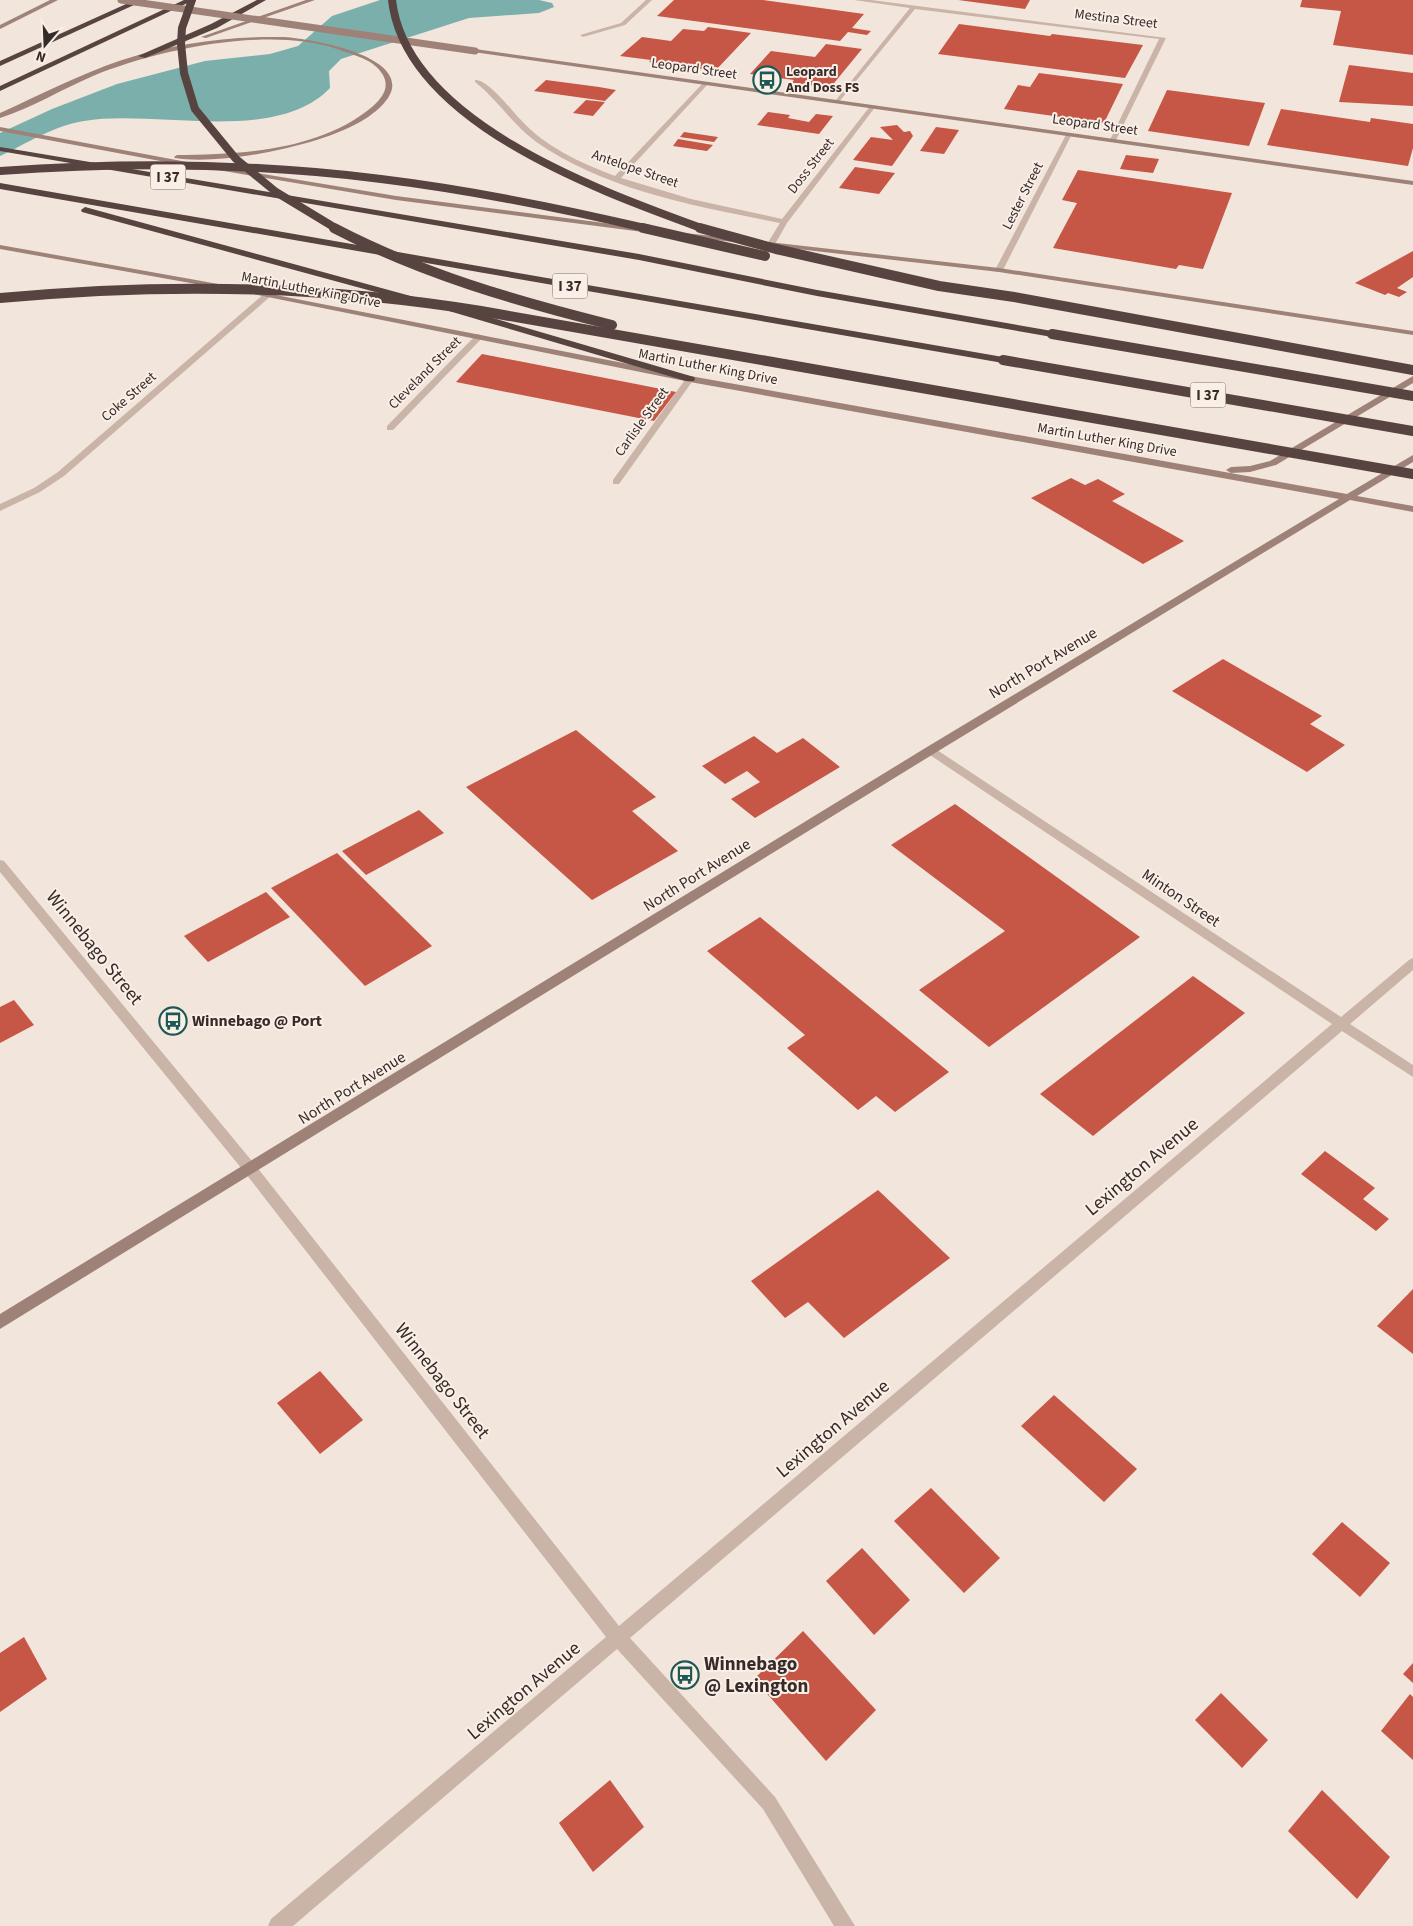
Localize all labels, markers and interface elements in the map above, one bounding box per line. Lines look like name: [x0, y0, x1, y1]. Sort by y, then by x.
street label: Mestina Street: [1073, 4, 1159, 34]
north arrow: [20, 20, 70, 70]
text: N: [33, 45, 49, 67]
street label: Leopard Street: [650, 53, 738, 85]
place label: Leopard And Doss FS: [785, 62, 860, 98]
bus stop icon: Leopard And Doss FS: [752, 65, 782, 95]
street label: Leopard Street: [1051, 109, 1139, 141]
street label: Doss Street: [783, 134, 839, 198]
street label: Antelope Street: [589, 145, 681, 193]
street label: Lester Street: [997, 159, 1049, 233]
road number: I 37: [150, 164, 186, 190]
street label: Martin Luther King Drive: [240, 267, 382, 313]
road number: I 37: [552, 274, 588, 298]
street label: Cleveland Street: [384, 332, 466, 414]
street label: Martin Luther King Drive: [637, 344, 779, 390]
street label: Coke Street: [97, 367, 161, 427]
road number: I 37: [1190, 382, 1226, 408]
street label: Carlisle Street: [610, 383, 674, 461]
street label: Martin Luther King Drive: [1036, 418, 1178, 462]
street label: North Port Avenue: [985, 622, 1101, 704]
street label: North Port Avenue: [639, 833, 755, 917]
street label: Minton Street: [1137, 864, 1225, 933]
street label: Winnebago Street: [39, 885, 149, 1012]
bus stop icon: Winnebago @ Port: [158, 1006, 188, 1036]
place label: Winnebago @ Port: [192, 1010, 322, 1032]
street label: North Port Avenue: [294, 1046, 410, 1130]
street label: Lexington Avenue: [1079, 1111, 1205, 1223]
street label: Winnebago Street: [388, 1317, 496, 1445]
street label: Lexington Avenue: [770, 1373, 896, 1485]
street label: Lexington Avenue: [461, 1635, 587, 1747]
place label: Winnebago @ Lexington: [704, 1651, 808, 1700]
bus stop icon: Winnebago @ Lexington: [670, 1660, 700, 1690]

